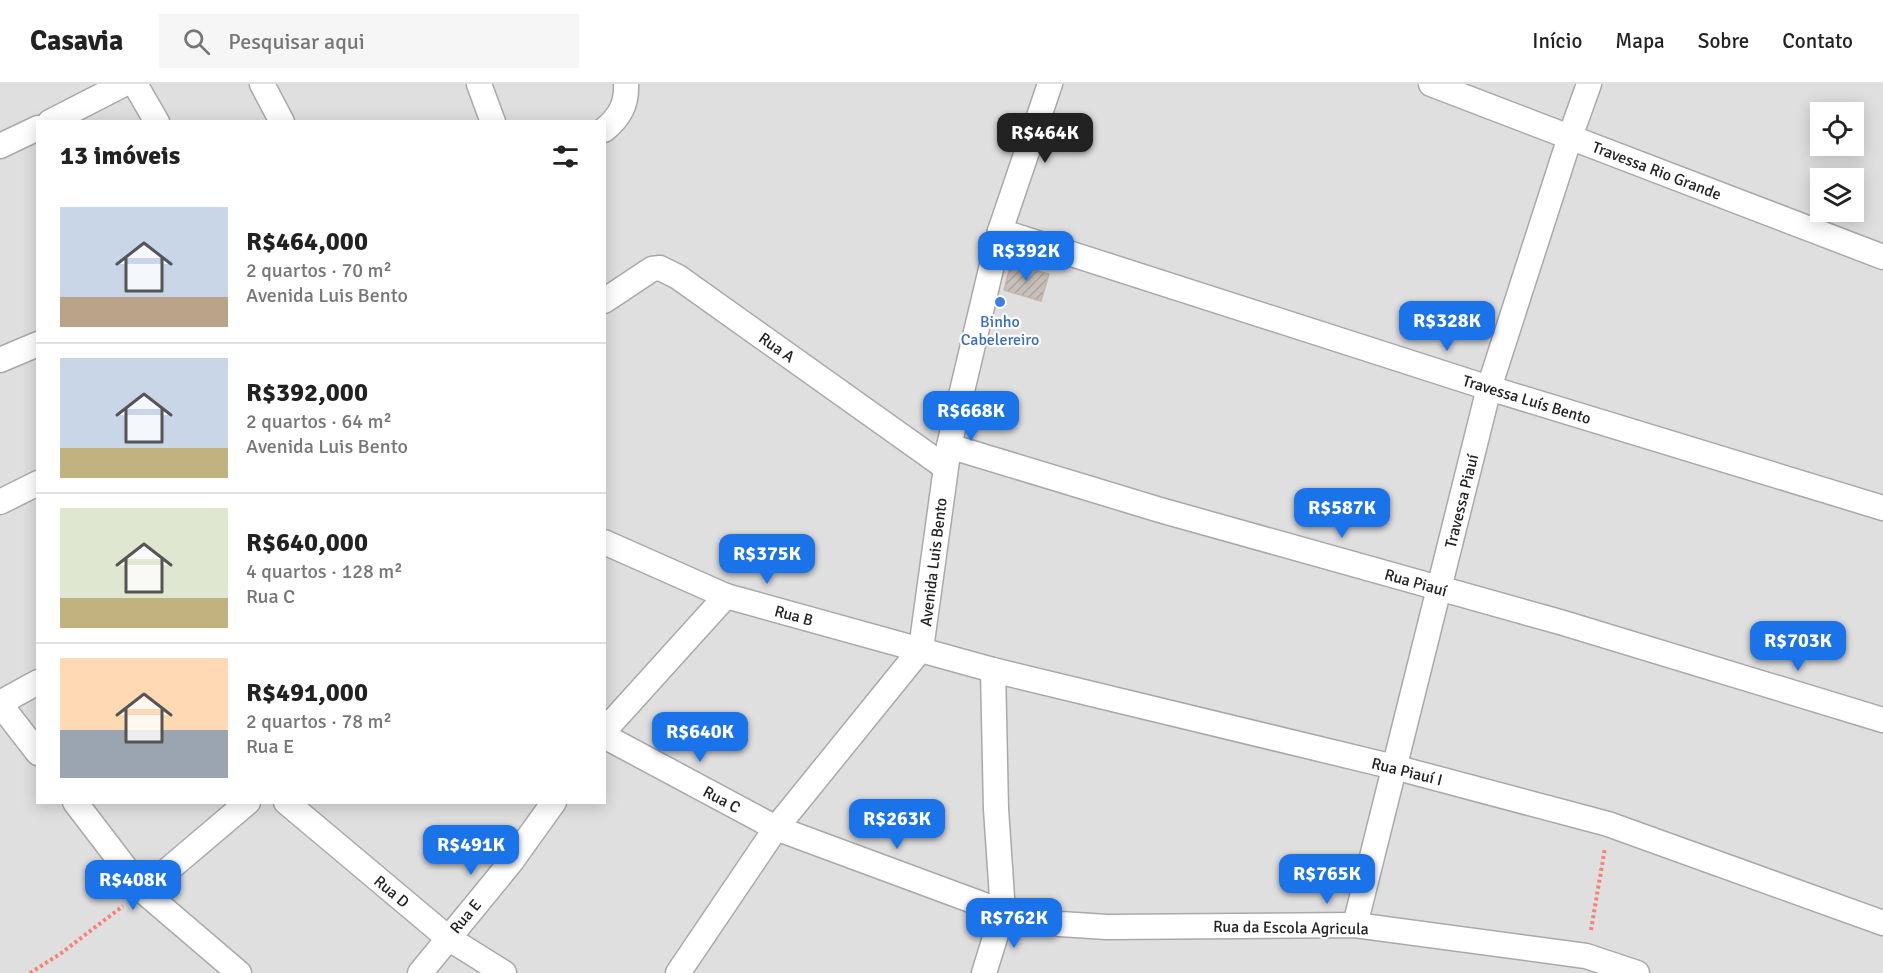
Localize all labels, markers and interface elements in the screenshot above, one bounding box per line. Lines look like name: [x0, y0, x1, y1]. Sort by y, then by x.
search box: [159, 14, 579, 68]
text: Casavia: [30, 24, 123, 58]
icon: search: [180, 25, 213, 58]
text: Pesquisar aqui: [228, 28, 365, 55]
text: Início: [1532, 28, 1582, 54]
text: Mapa: [1615, 28, 1665, 54]
text: Sobre: [1698, 28, 1749, 54]
text: Contato: [1782, 28, 1853, 54]
map controls: [1810, 102, 1864, 222]
button: locate: [1810, 102, 1864, 156]
pin: R$464K: [996, 113, 1094, 164]
text: R$464K: [1011, 120, 1079, 145]
street label: Travessa Rio Grande: [1589, 137, 1724, 205]
text: 13 imóveis: [60, 140, 180, 172]
icon: filters: [549, 140, 582, 173]
button: layers: [1810, 168, 1864, 222]
text: R$464,000: [246, 226, 368, 258]
icon: home: [108, 231, 180, 303]
pin: R$392K: [977, 231, 1075, 282]
text: R$392K: [992, 238, 1060, 263]
text: 2 quartos · 70 m²: [246, 258, 392, 283]
text: Avenida Luis Bento: [246, 283, 408, 308]
marker: Binho Cabelereiro: [993, 295, 1007, 309]
pin: R$328K: [1398, 301, 1496, 352]
text: R$328K: [1413, 308, 1481, 333]
place label: Binho Cabelereiro: [961, 312, 1039, 350]
street label: Rua A: [755, 328, 798, 367]
street label: Travessa Luís Bento: [1460, 371, 1593, 429]
text: R$392,000: [246, 377, 368, 409]
icon: home: [108, 382, 180, 454]
pin: R$668K: [922, 391, 1020, 442]
text: R$668K: [937, 398, 1005, 423]
text: 2 quartos · 64 m²: [246, 409, 392, 434]
text: Avenida Luis Bento: [246, 434, 408, 459]
street label: Travessa Piauí: [1441, 452, 1483, 550]
pin: R$587K: [1293, 488, 1391, 539]
text: R$587K: [1308, 495, 1376, 520]
street label: Avenida Luis Bento: [916, 497, 952, 628]
text: R$640,000: [246, 527, 368, 559]
icon: home: [108, 532, 180, 604]
pin: R$375K: [718, 534, 816, 585]
text: R$375K: [733, 541, 801, 566]
text: 4 quartos · 128 m²: [246, 559, 403, 584]
street label: Rua Piauí: [1382, 565, 1450, 602]
text: Rua C: [246, 584, 295, 609]
street label: Rua B: [772, 601, 815, 631]
pin: R$703K: [1749, 621, 1847, 672]
text: R$703K: [1764, 628, 1832, 653]
text: R$491,000: [246, 677, 368, 709]
icon: home: [108, 682, 180, 754]
text: 2 quartos · 78 m²: [246, 709, 392, 734]
pin: R$640K: [651, 712, 749, 763]
text: R$640K: [666, 719, 734, 744]
text: Rua E: [246, 734, 294, 759]
street label: Rua Piauí I: [1369, 754, 1444, 790]
street label: Rua C: [699, 782, 744, 818]
pin: R$263K: [848, 799, 946, 850]
text: R$263K: [863, 806, 931, 831]
pin: R$491K: [422, 825, 520, 876]
text: R$491K: [437, 832, 505, 857]
pin: R$765K: [1278, 854, 1376, 905]
pin: R$408K: [84, 860, 182, 911]
text: R$765K: [1293, 861, 1361, 886]
text: R$408K: [99, 867, 167, 892]
street label: Rua D: [370, 871, 413, 912]
street label: Rua E: [446, 895, 486, 938]
pin: R$762K: [965, 898, 1063, 949]
text: R$762K: [980, 905, 1048, 930]
street label: Rua da Escola Agricula: [1213, 917, 1369, 939]

